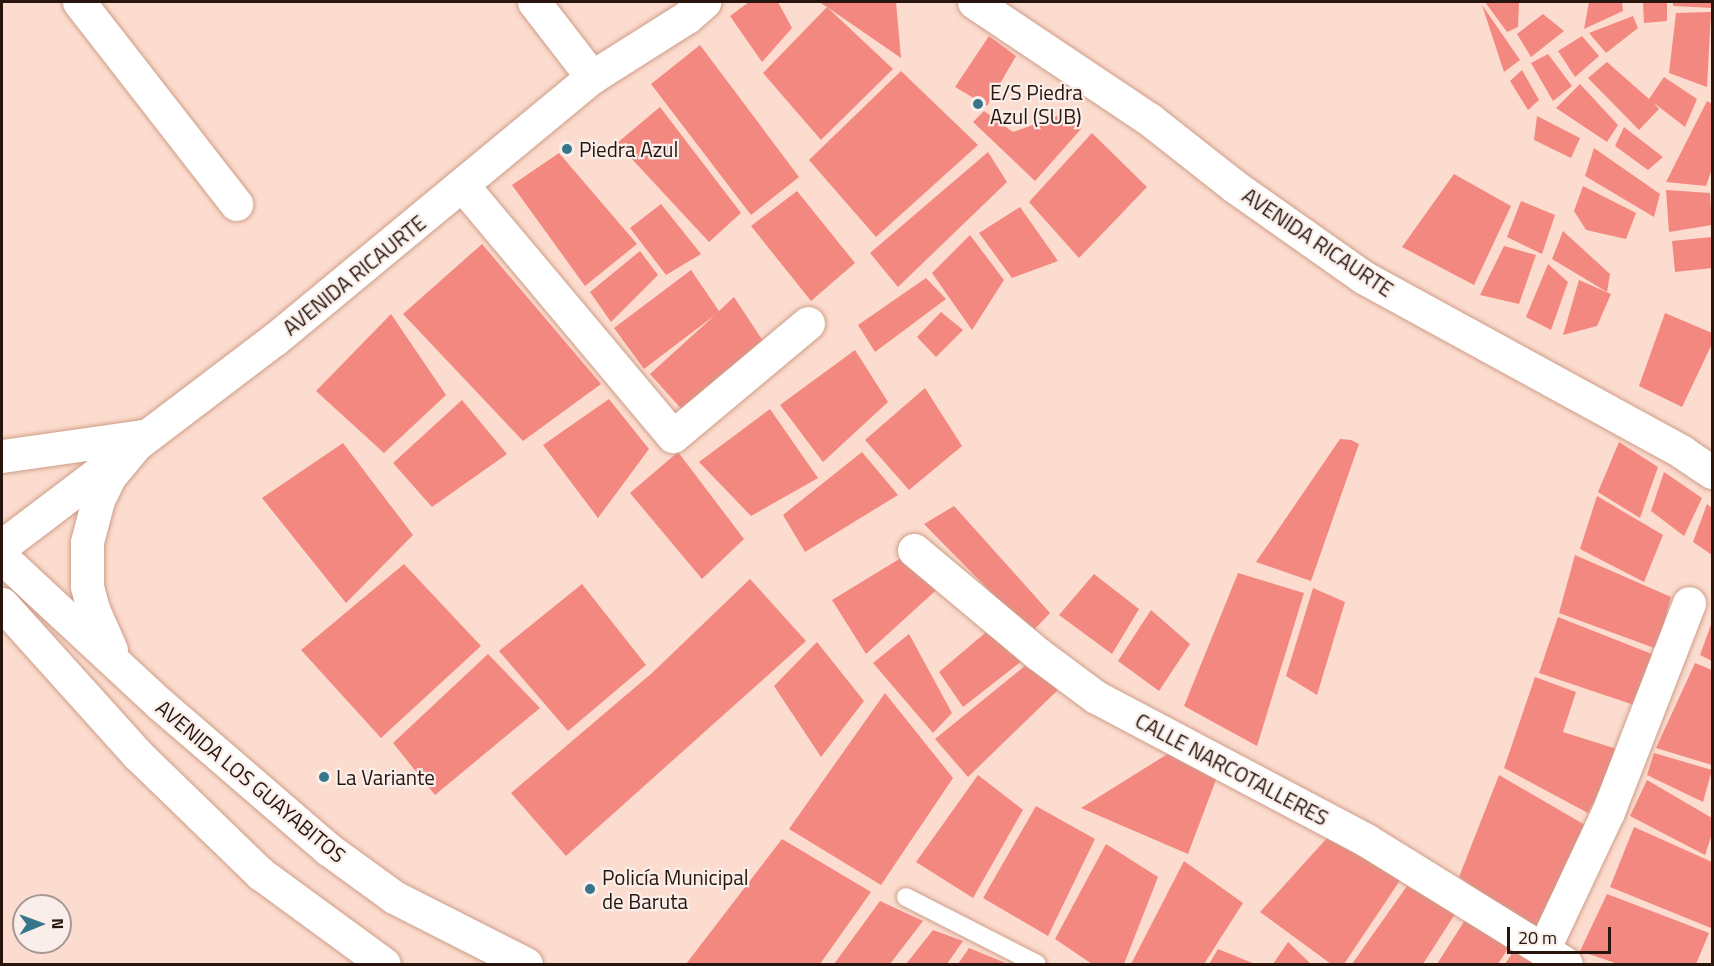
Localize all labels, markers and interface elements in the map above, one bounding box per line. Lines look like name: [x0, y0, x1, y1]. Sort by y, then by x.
place label: E/S Piedra Azul (SUB): [990, 79, 1083, 129]
marker: E/S Piedra Azul (SUB): [971, 97, 985, 111]
place label: Piedra Azul: [579, 136, 678, 162]
marker: Piedra Azul: [560, 142, 574, 156]
street label: AVENIDA RICAURTE: [1238, 182, 1398, 302]
street label: AVENIDA RICAURTE: [278, 210, 430, 340]
street label: AVENIDA LOS GUAYABITOS: [151, 694, 351, 868]
street label: CALLE NARCOTALLERES: [1131, 707, 1333, 831]
place label: La Variante: [336, 764, 435, 790]
marker: La Variante: [317, 770, 331, 784]
place label: Policía Municipal de Baruta: [602, 864, 749, 914]
marker: Policía Municipal de Baruta: [583, 882, 597, 896]
north arrow: [12, 894, 72, 954]
scale bar: [1510, 915, 1614, 953]
text: N: [46, 918, 70, 929]
text: 20 m: [1518, 924, 1557, 951]

